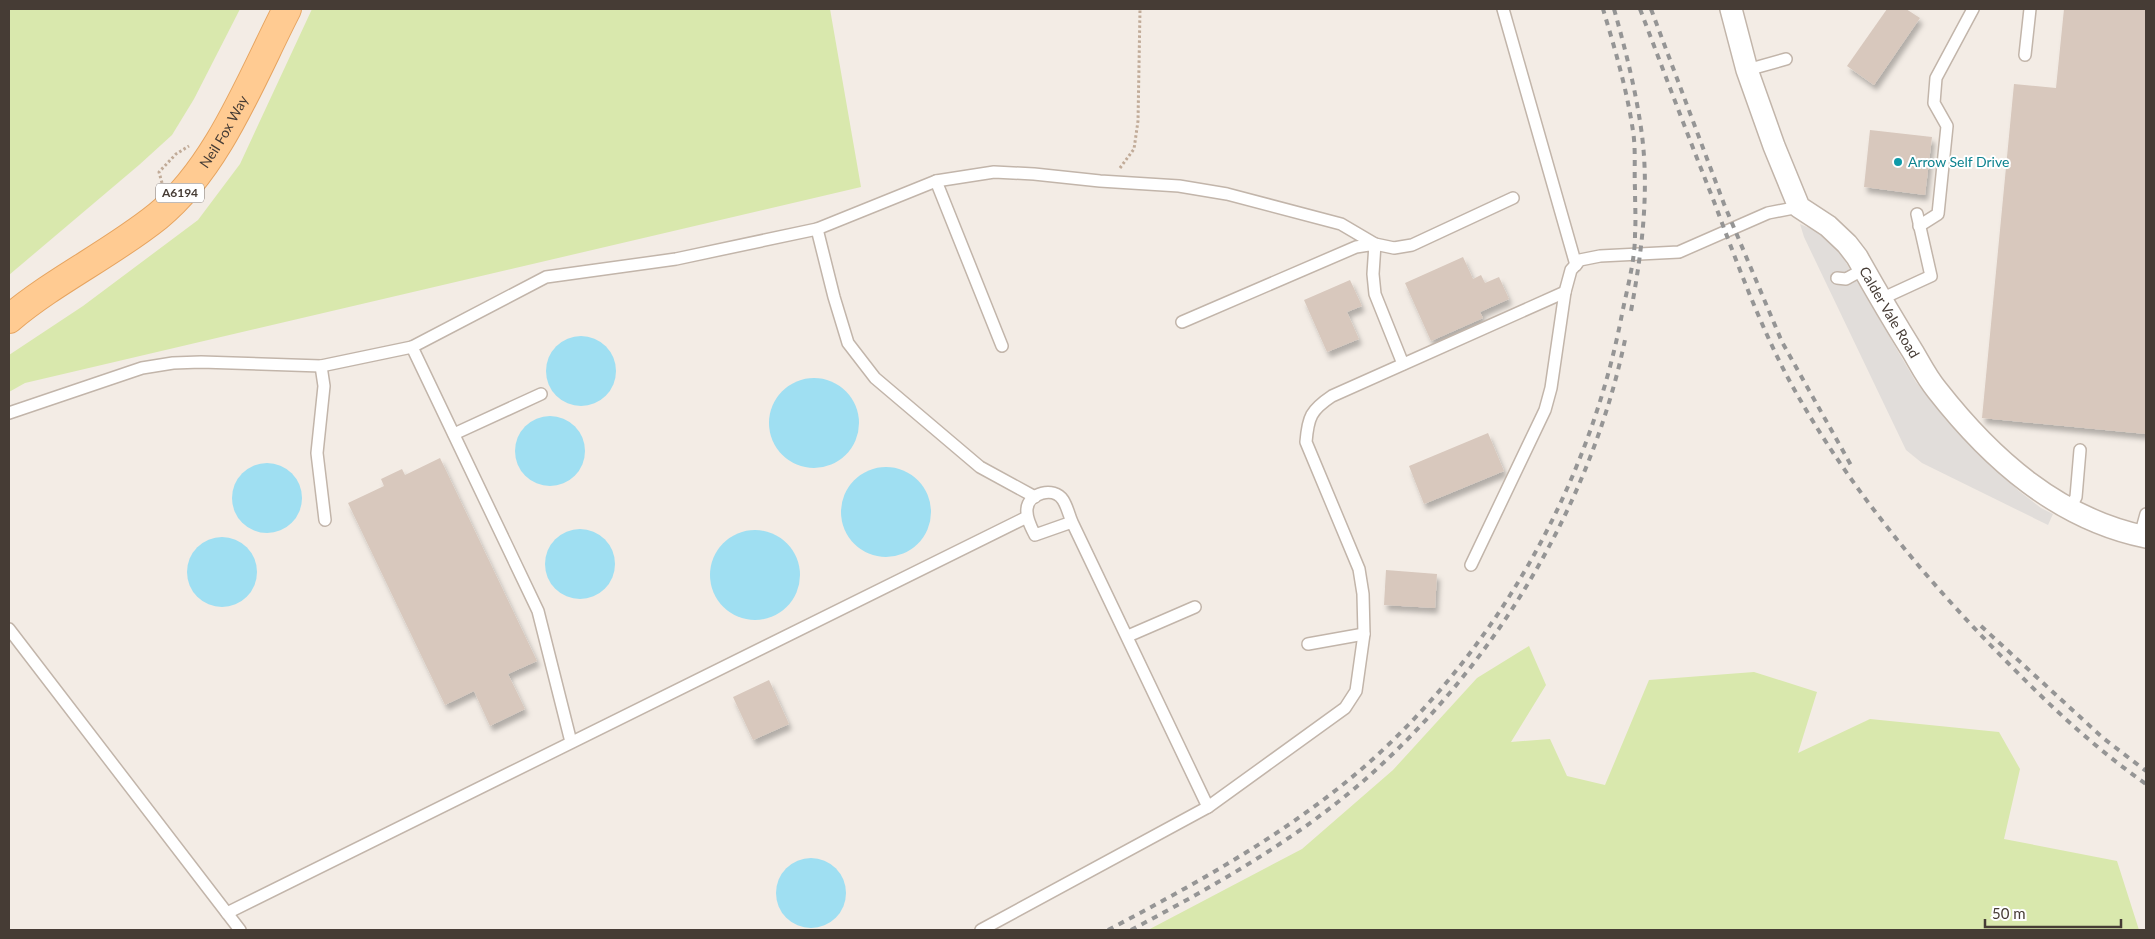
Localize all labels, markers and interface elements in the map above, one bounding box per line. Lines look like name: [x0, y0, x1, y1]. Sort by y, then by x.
street label: Neil Fox Way: [196, 92, 252, 171]
place label: Arrow Self Drive: [1908, 153, 2009, 170]
marker: Arrow Self Drive: [1892, 156, 1904, 168]
road number: A6194: [156, 184, 204, 202]
street label: Calder Vale Road: [1856, 263, 1924, 361]
scale bar: [1985, 896, 2121, 928]
text: 50 m: [1992, 904, 2026, 922]

